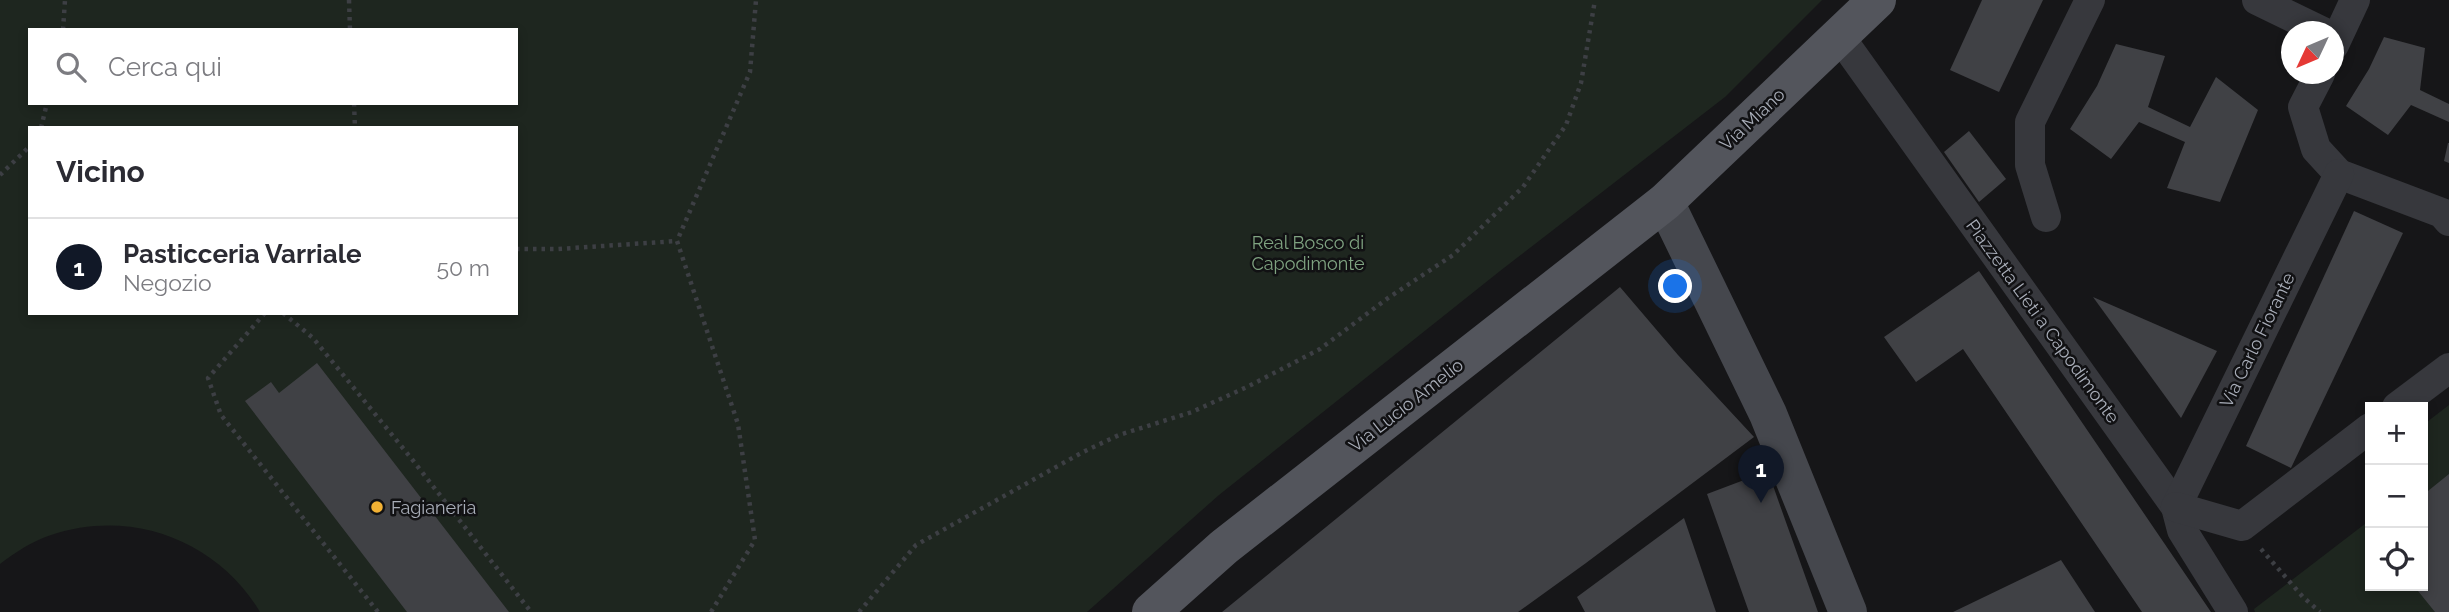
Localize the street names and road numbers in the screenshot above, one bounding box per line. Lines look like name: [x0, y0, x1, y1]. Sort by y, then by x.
street label: Via Miano: [1715, 83, 1789, 154]
street label: Piazzetta Lieti a Capodimonte: [1962, 215, 2124, 427]
street label: Via Carlo Fiorante: [2215, 269, 2299, 411]
street label: Via Lucio Amelio: [1345, 354, 1467, 456]

